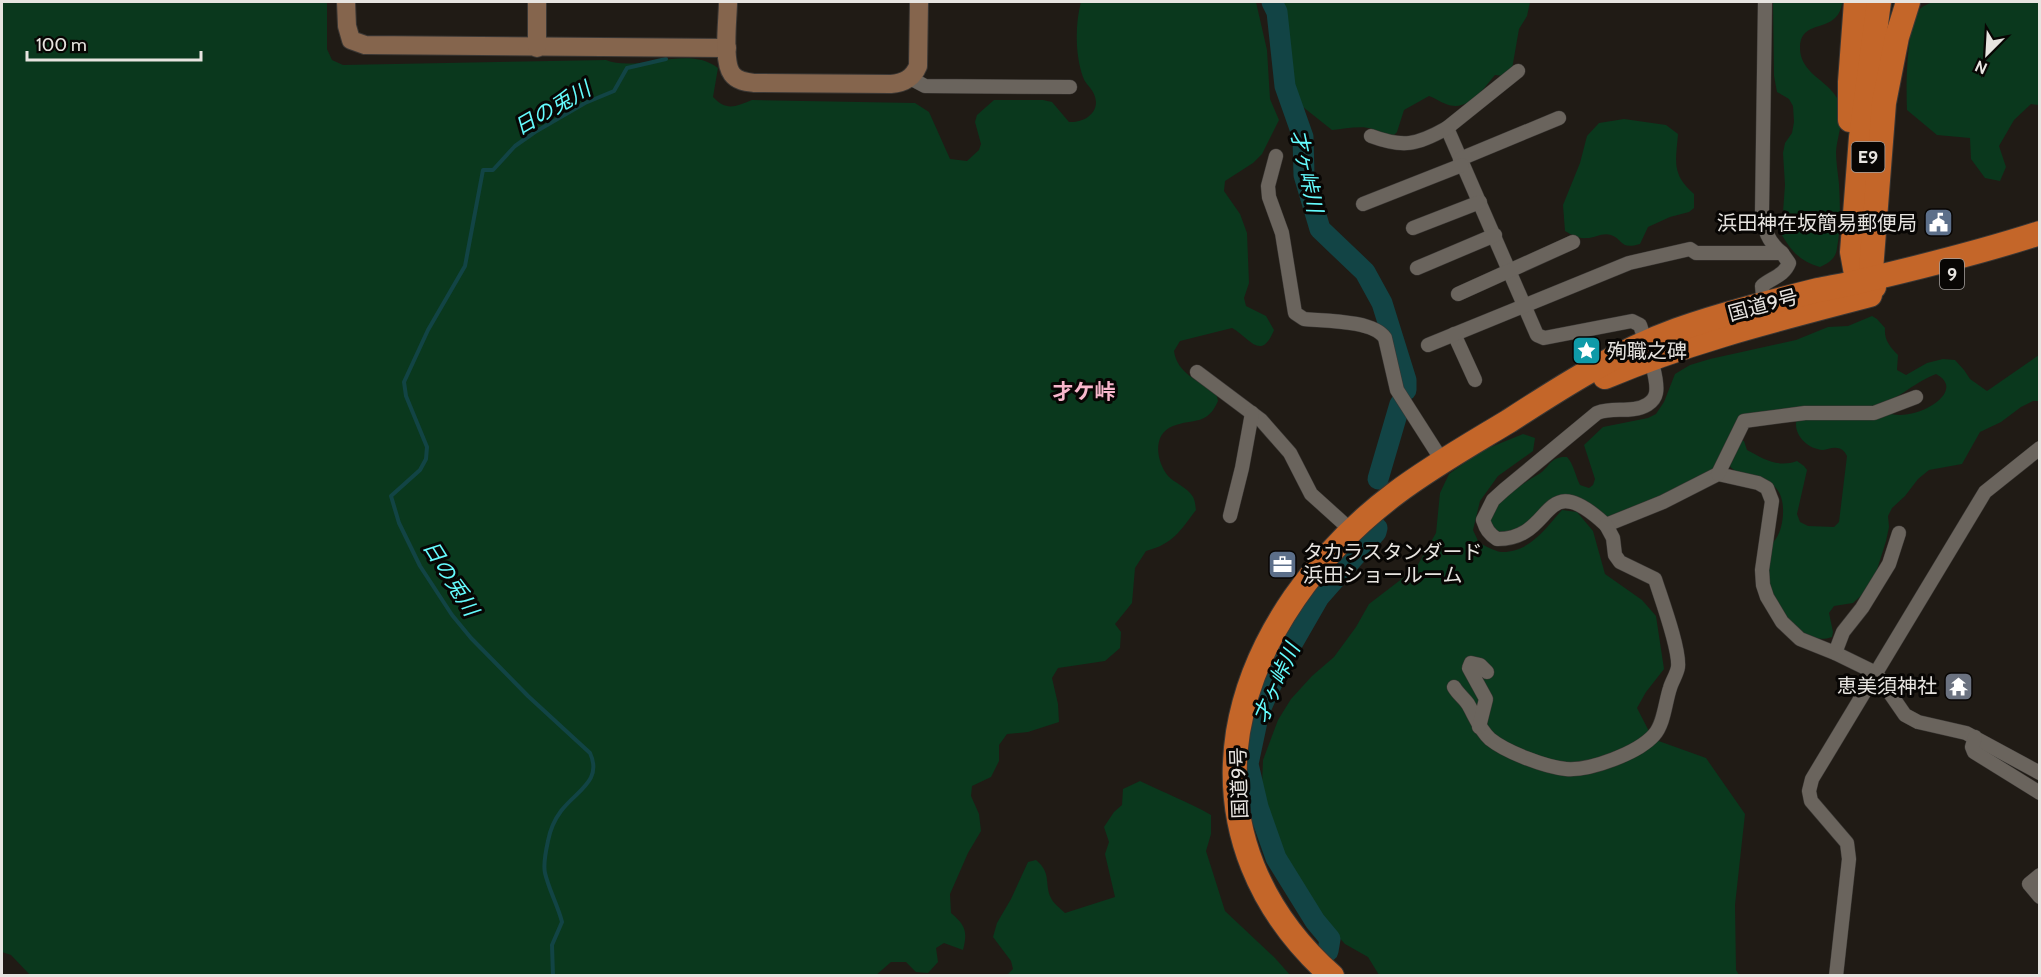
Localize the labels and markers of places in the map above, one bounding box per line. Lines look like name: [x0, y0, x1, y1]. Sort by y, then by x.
public building icon: 浜田神在坂簡易郵便局: [1922, 207, 1954, 239]
place label: 浜田神在坂簡易郵便局: [1717, 211, 1917, 235]
place icon: 殉職之碑: [1570, 335, 1602, 367]
place label: 殉職之碑: [1607, 339, 1687, 363]
place label: タカラスタンダード 浜田ショールーム: [1303, 540, 1483, 587]
office icon: タカラスタンダード 浜田ショールーム: [1266, 548, 1298, 580]
temple icon: 恵美須神社: [1942, 670, 1974, 702]
place label: 恵美須神社: [1837, 674, 1937, 698]

